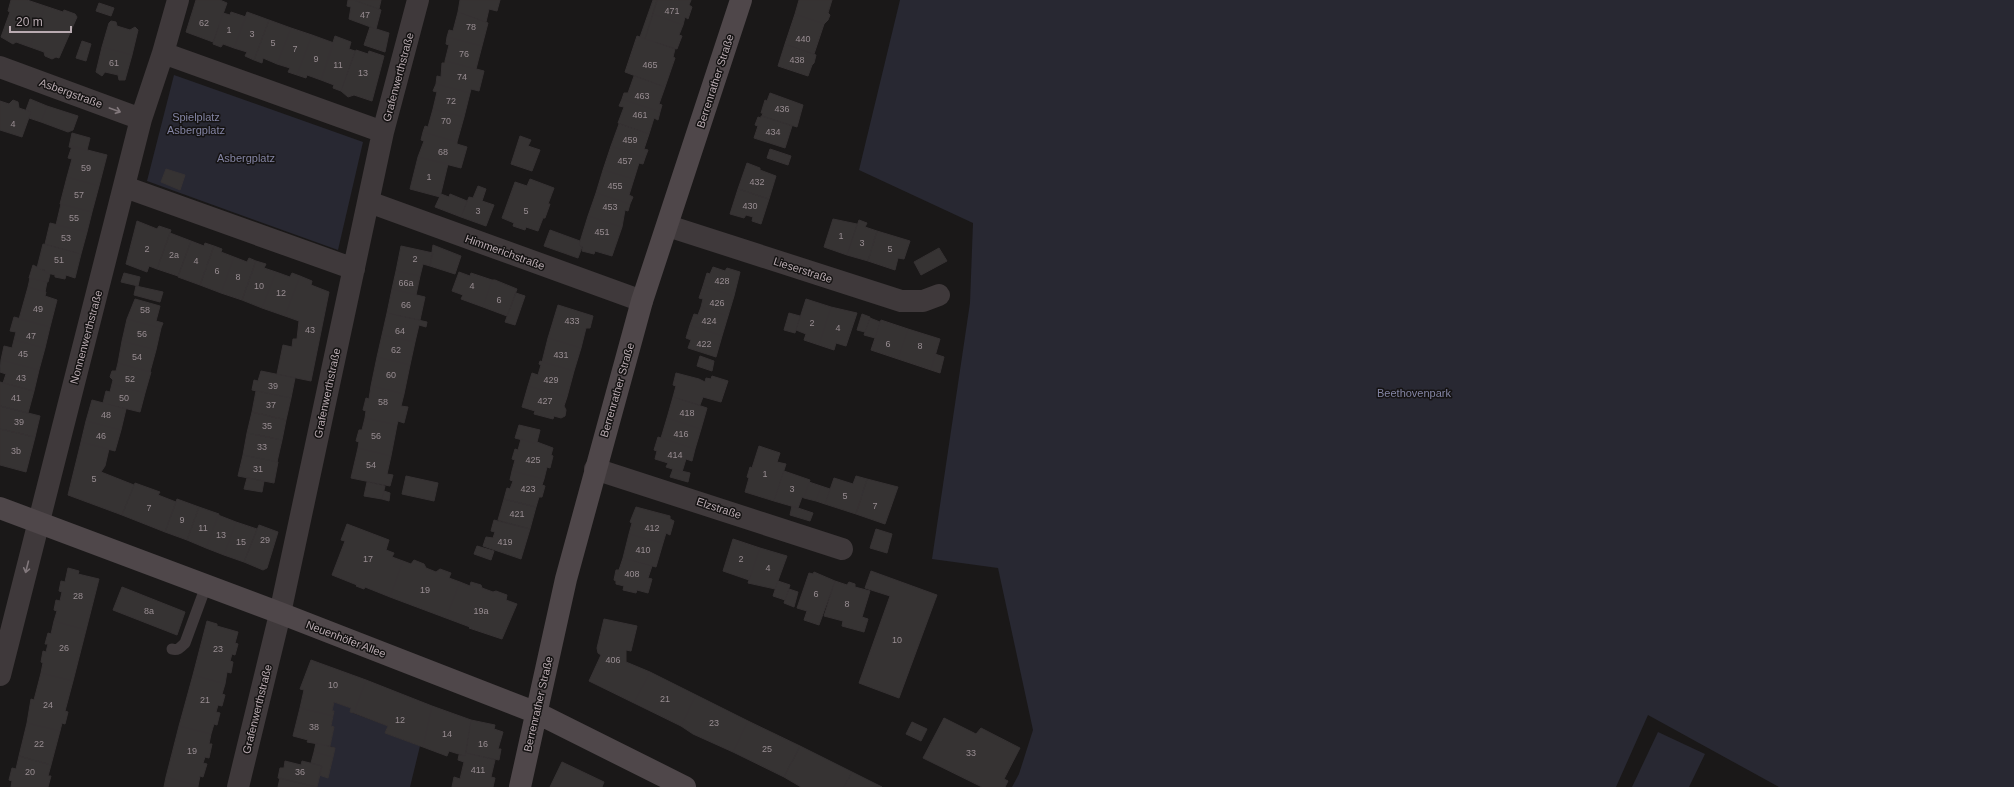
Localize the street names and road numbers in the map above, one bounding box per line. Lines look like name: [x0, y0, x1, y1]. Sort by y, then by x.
street label: Grafenwerthstraße: [380, 31, 416, 123]
street label: Berrenrather Straße: [694, 33, 736, 129]
street label: Asbergstraße: [38, 76, 104, 110]
street label: Himmerichstraße: [464, 232, 546, 272]
street label: Lieserstraße: [772, 255, 834, 285]
street label: Nonnenwerthstraße: [68, 289, 104, 385]
street label: Berrenrather Straße: [598, 341, 636, 439]
street label: Grafenwerthstraße: [312, 347, 342, 439]
street label: Elzstraße: [695, 495, 743, 521]
street label: Neuenhöfer Allee: [304, 618, 388, 660]
street label: Berrenrather Straße: [521, 655, 555, 753]
street label: Grafenwerthstraße: [240, 663, 274, 755]

